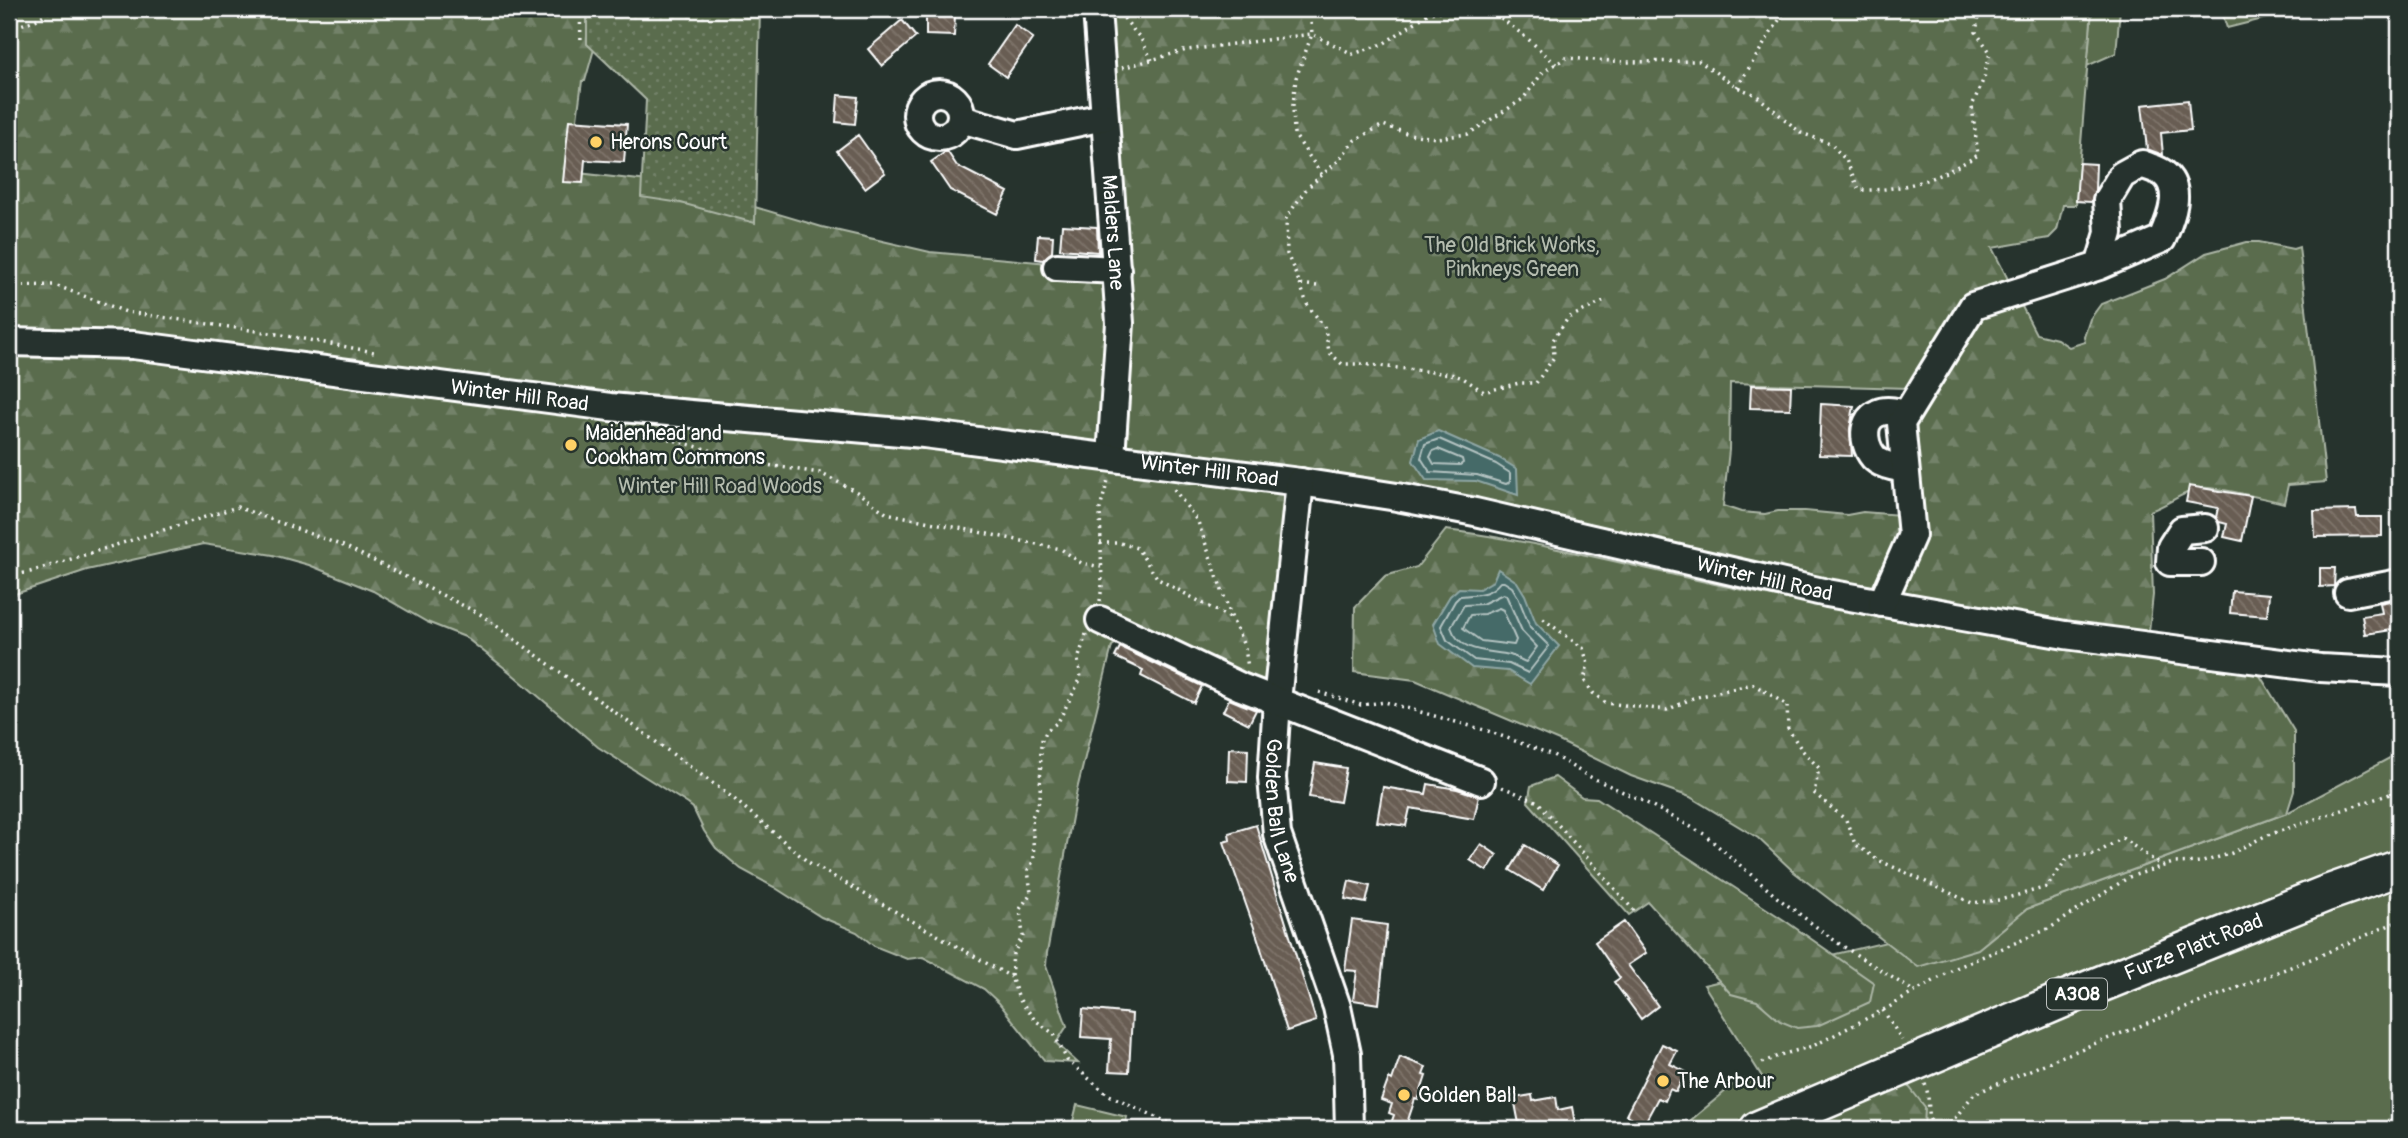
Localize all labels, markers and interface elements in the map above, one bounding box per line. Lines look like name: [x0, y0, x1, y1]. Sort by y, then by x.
place label: Herons Court: [610, 129, 728, 156]
marker: Herons Court: [588, 134, 604, 150]
street label: Malders Lane: [1096, 174, 1131, 292]
park label: The Old Brick Works, Pinkneys Green: [1424, 232, 1600, 283]
street label: Winter Hill Road: [449, 373, 590, 418]
place label: Maidenhead and Cookham Commons: [585, 420, 766, 471]
marker: Maidenhead and Cookham Commons: [563, 437, 579, 453]
street label: Winter Hill Road: [1139, 448, 1280, 493]
park label: Winter Hill Road Woods: [618, 473, 823, 500]
street label: Winter Hill Road: [1694, 550, 1835, 607]
street label: Golden Ball Lane: [1258, 738, 1307, 887]
street label: Furze Platt Road: [2120, 907, 2267, 987]
road number: A308: [2047, 978, 2107, 1010]
place label: The Arbour: [1677, 1068, 1775, 1095]
marker: The Arbour: [1655, 1073, 1671, 1089]
place label: Golden Ball: [1418, 1082, 1517, 1109]
marker: Golden Ball: [1396, 1087, 1412, 1103]

